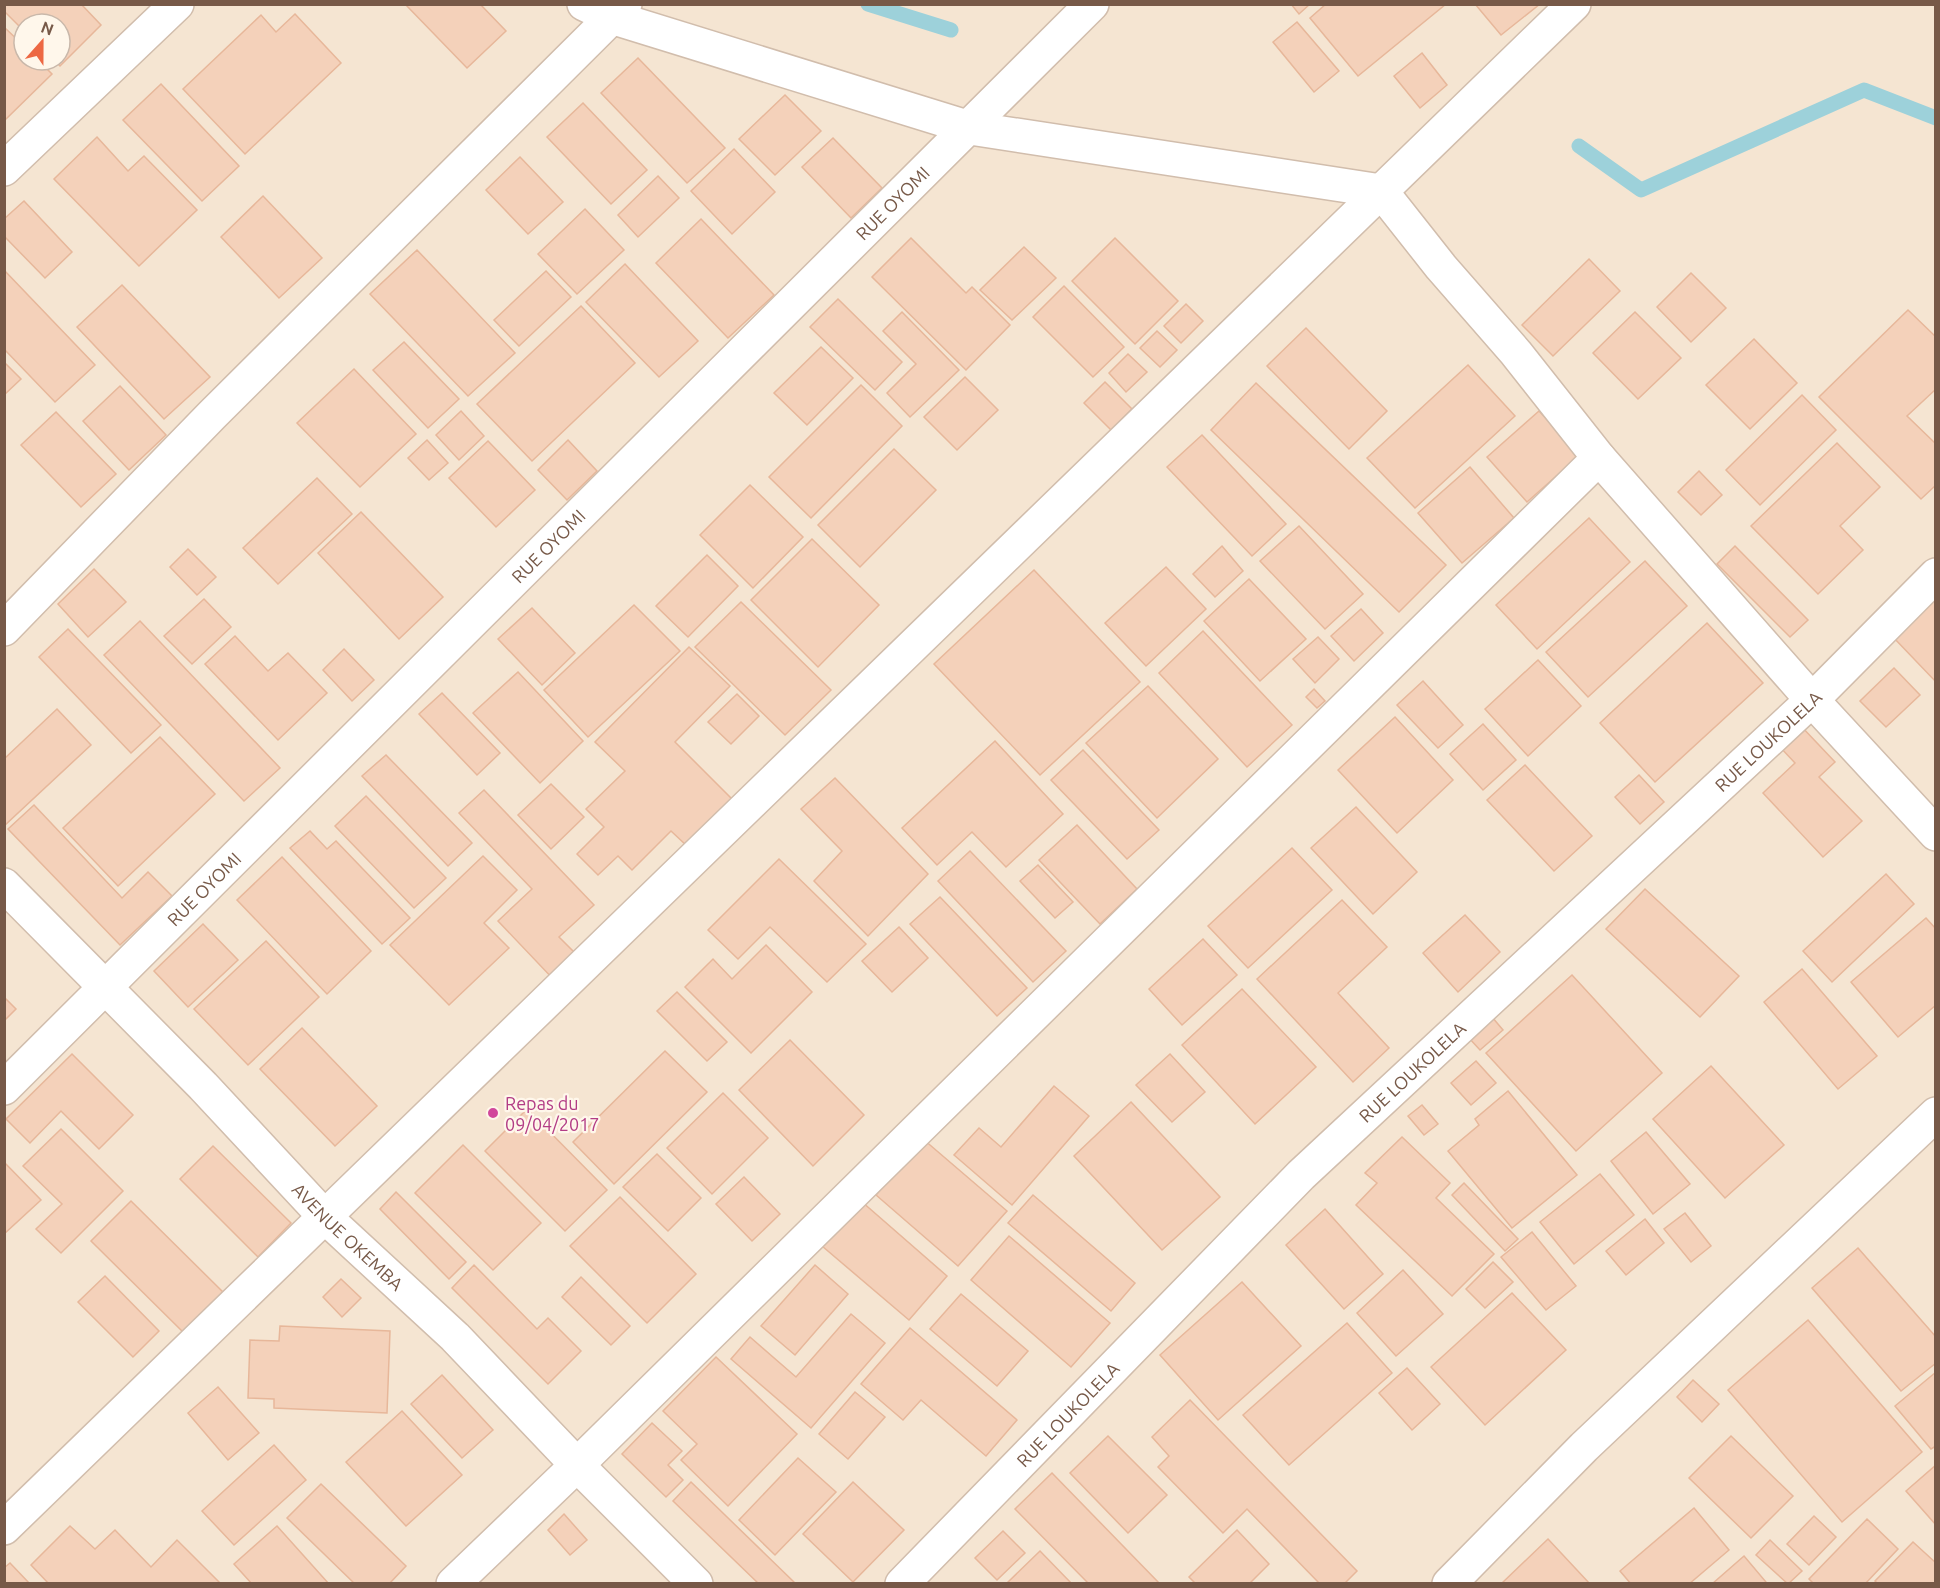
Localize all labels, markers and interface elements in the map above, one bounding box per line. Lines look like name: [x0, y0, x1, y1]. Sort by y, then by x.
north arrow: [12, 12, 72, 72]
text: N: [39, 17, 56, 39]
street label: RUE OYOMI: [852, 162, 933, 244]
street label: RUE OYOMI: [507, 505, 589, 587]
street label: RUE LOUKOLELA: [1711, 687, 1826, 795]
street label: RUE OYOMI: [163, 848, 245, 930]
street label: RUE LOUKOLELA: [1355, 1017, 1470, 1126]
place label: Repas du 09/04/2017: [505, 1093, 599, 1134]
marker: Repas du 09/04/2017: [486, 1106, 500, 1120]
street label: AVENUE OKEMBA: [289, 1179, 408, 1294]
street label: RUE LOUKOLELA: [1012, 1358, 1123, 1471]

